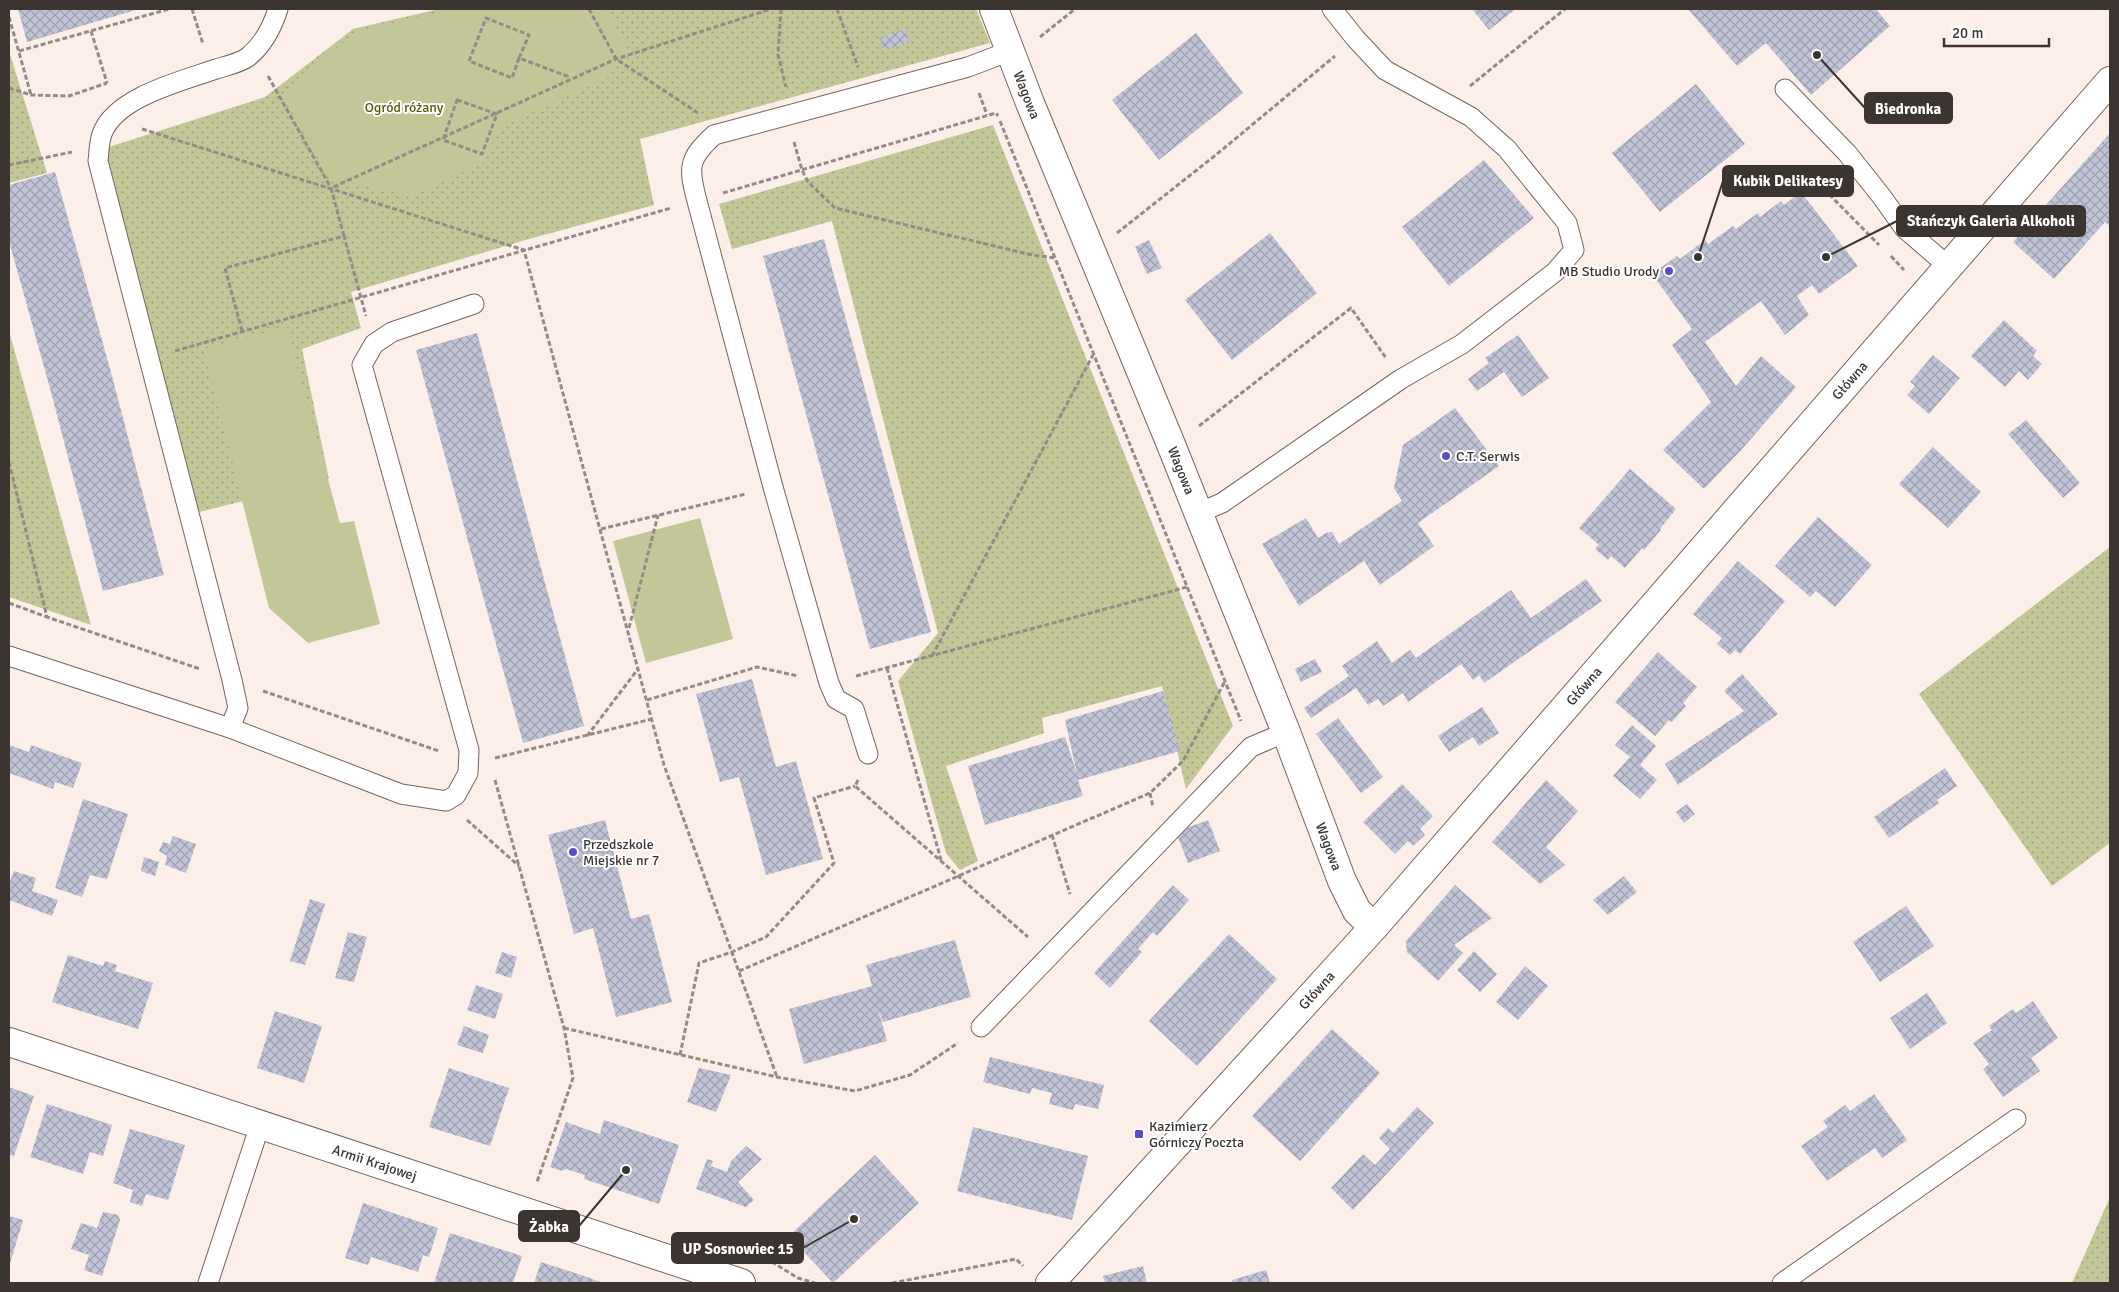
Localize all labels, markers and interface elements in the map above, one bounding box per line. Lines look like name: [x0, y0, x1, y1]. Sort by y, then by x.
scale bar: [1944, 15, 2049, 47]
text: 20 m: [1952, 24, 1983, 42]
street label: Wagowa: [1010, 68, 1044, 121]
callout: Biedronka: [1865, 93, 1952, 123]
park label: Ogród różany: [365, 99, 444, 116]
text: Biedronka: [1875, 100, 1942, 118]
callout: Kubik Delikatesy: [1723, 166, 1853, 196]
text: Kubik Delikatesy: [1733, 172, 1843, 190]
callout: Stańczyk Galeria Alkoholi: [1897, 206, 2085, 236]
text: Stańczyk Galeria Alkoholi: [1907, 212, 2075, 230]
place label: MB Studio Urody: [1559, 263, 1659, 280]
marker: MB Studio Urody: [1663, 265, 1675, 277]
street label: Główna: [1828, 357, 1871, 403]
street label: Wagowa: [1164, 444, 1199, 497]
place label: C.T. Serwis: [1456, 448, 1520, 465]
marker: C.T. Serwis: [1440, 450, 1452, 462]
street label: Główna: [1562, 663, 1605, 709]
street label: Wagowa: [1312, 820, 1346, 873]
place label: Przedszkole Miejskie nr 7: [583, 836, 659, 869]
marker: Przedszkole Miejskie nr 7: [567, 846, 579, 858]
street label: Główna: [1295, 967, 1338, 1013]
place label: Kazimierz Górniczy Poczta: [1149, 1118, 1244, 1151]
marker: Kazimierz Górniczy Poczta: [1133, 1128, 1145, 1140]
street label: Armii Krajowej: [330, 1141, 419, 1184]
callout: Żabka: [519, 1211, 579, 1241]
text: Żabka: [529, 1218, 569, 1236]
callout: UP Sosnowiec 15: [672, 1233, 803, 1263]
text: UP Sosnowiec 15: [682, 1240, 794, 1258]

